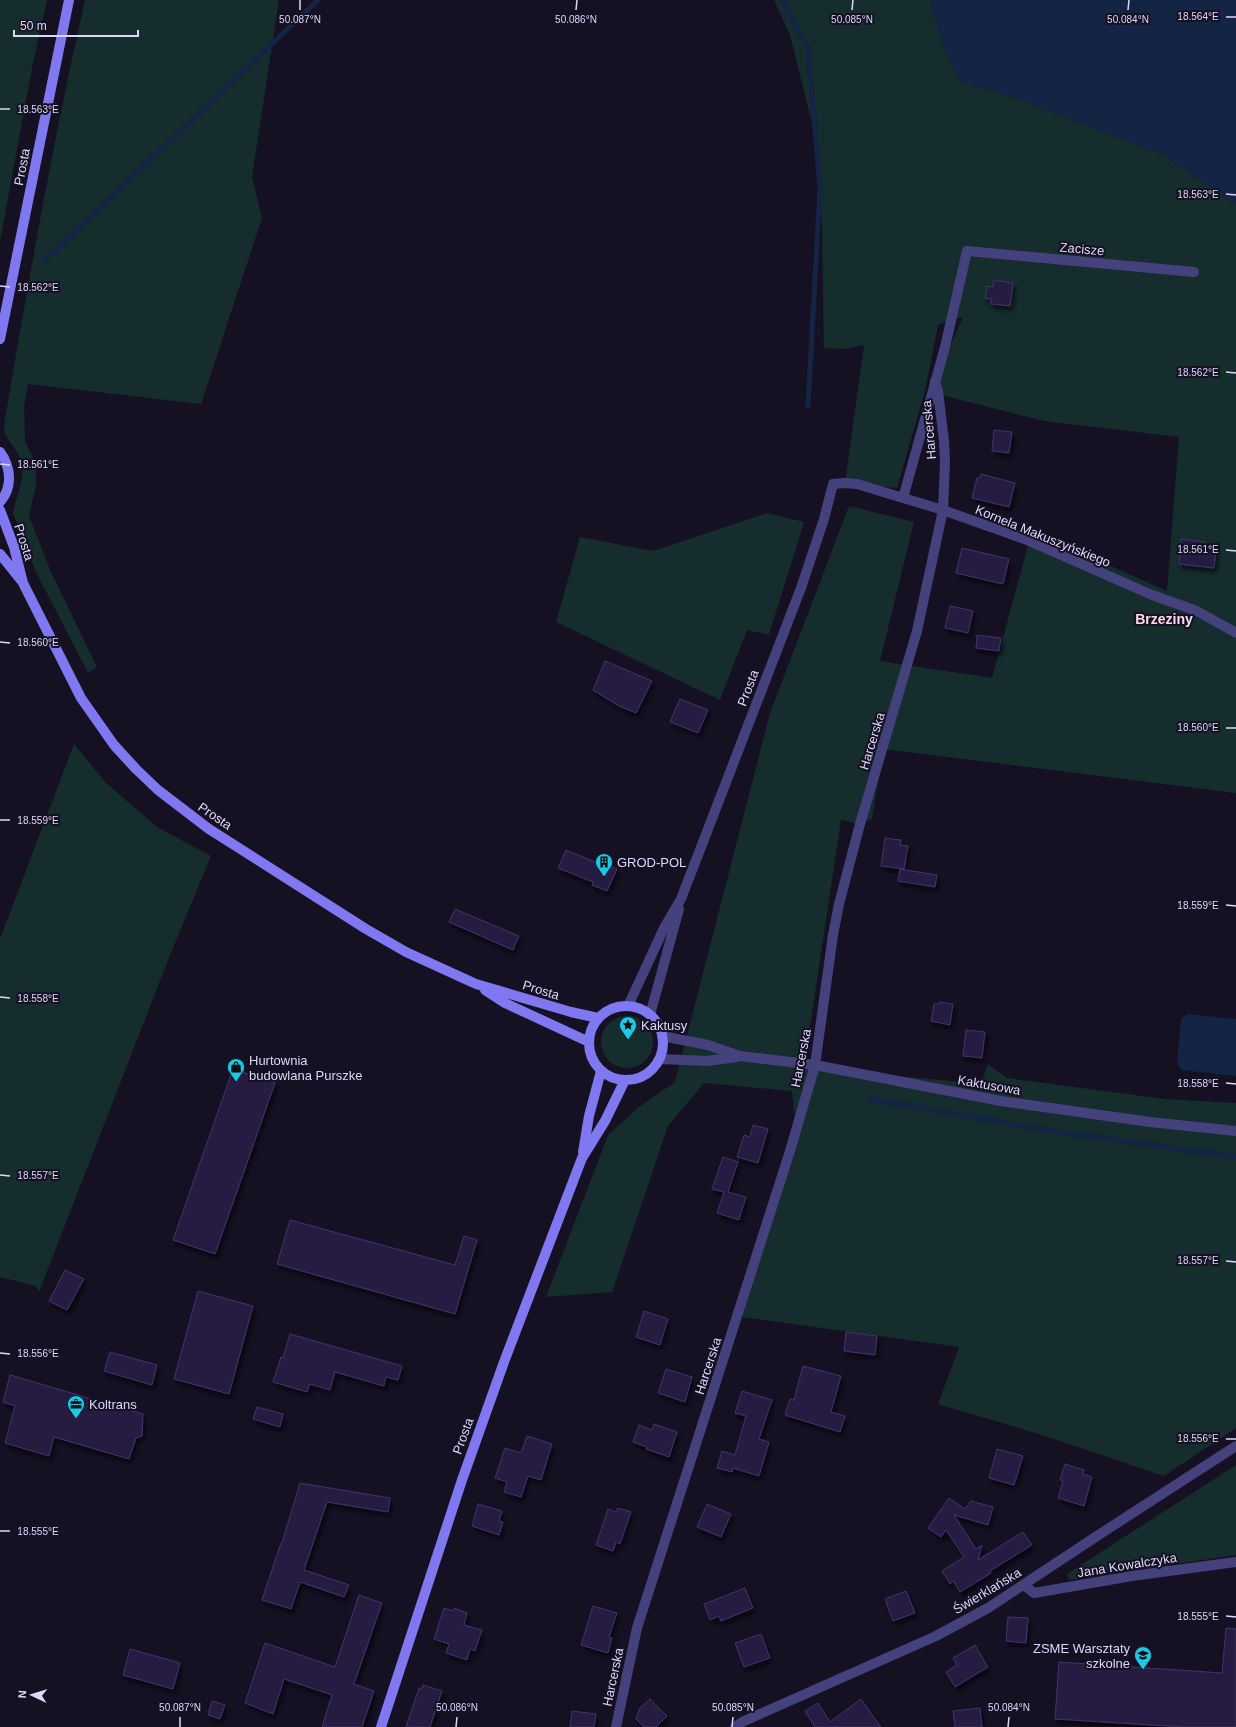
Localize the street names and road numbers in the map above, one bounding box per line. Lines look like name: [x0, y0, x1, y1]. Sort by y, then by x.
street label: Prosta: [11, 146, 33, 187]
street label: Zacisze: [1059, 240, 1105, 258]
street label: Harcerska: [919, 399, 939, 460]
street label: Kornela Makuszyńskiego: [973, 502, 1113, 570]
street label: Prosta: [11, 522, 37, 563]
street label: Prosta: [734, 667, 762, 708]
street label: Harcerska: [856, 710, 888, 772]
street label: Prosta: [195, 799, 235, 833]
street label: Prosta: [521, 977, 562, 1003]
street label: Harcerska: [788, 1027, 814, 1089]
street label: Kaktusowa: [956, 1072, 1022, 1098]
street label: Harcerska: [692, 1335, 725, 1396]
street label: Prosta: [450, 1415, 477, 1456]
street label: Jana Kowalczyka: [1076, 1550, 1179, 1580]
street label: Świerklańska: [950, 1564, 1024, 1617]
street label: Harcerska: [600, 1646, 627, 1708]

